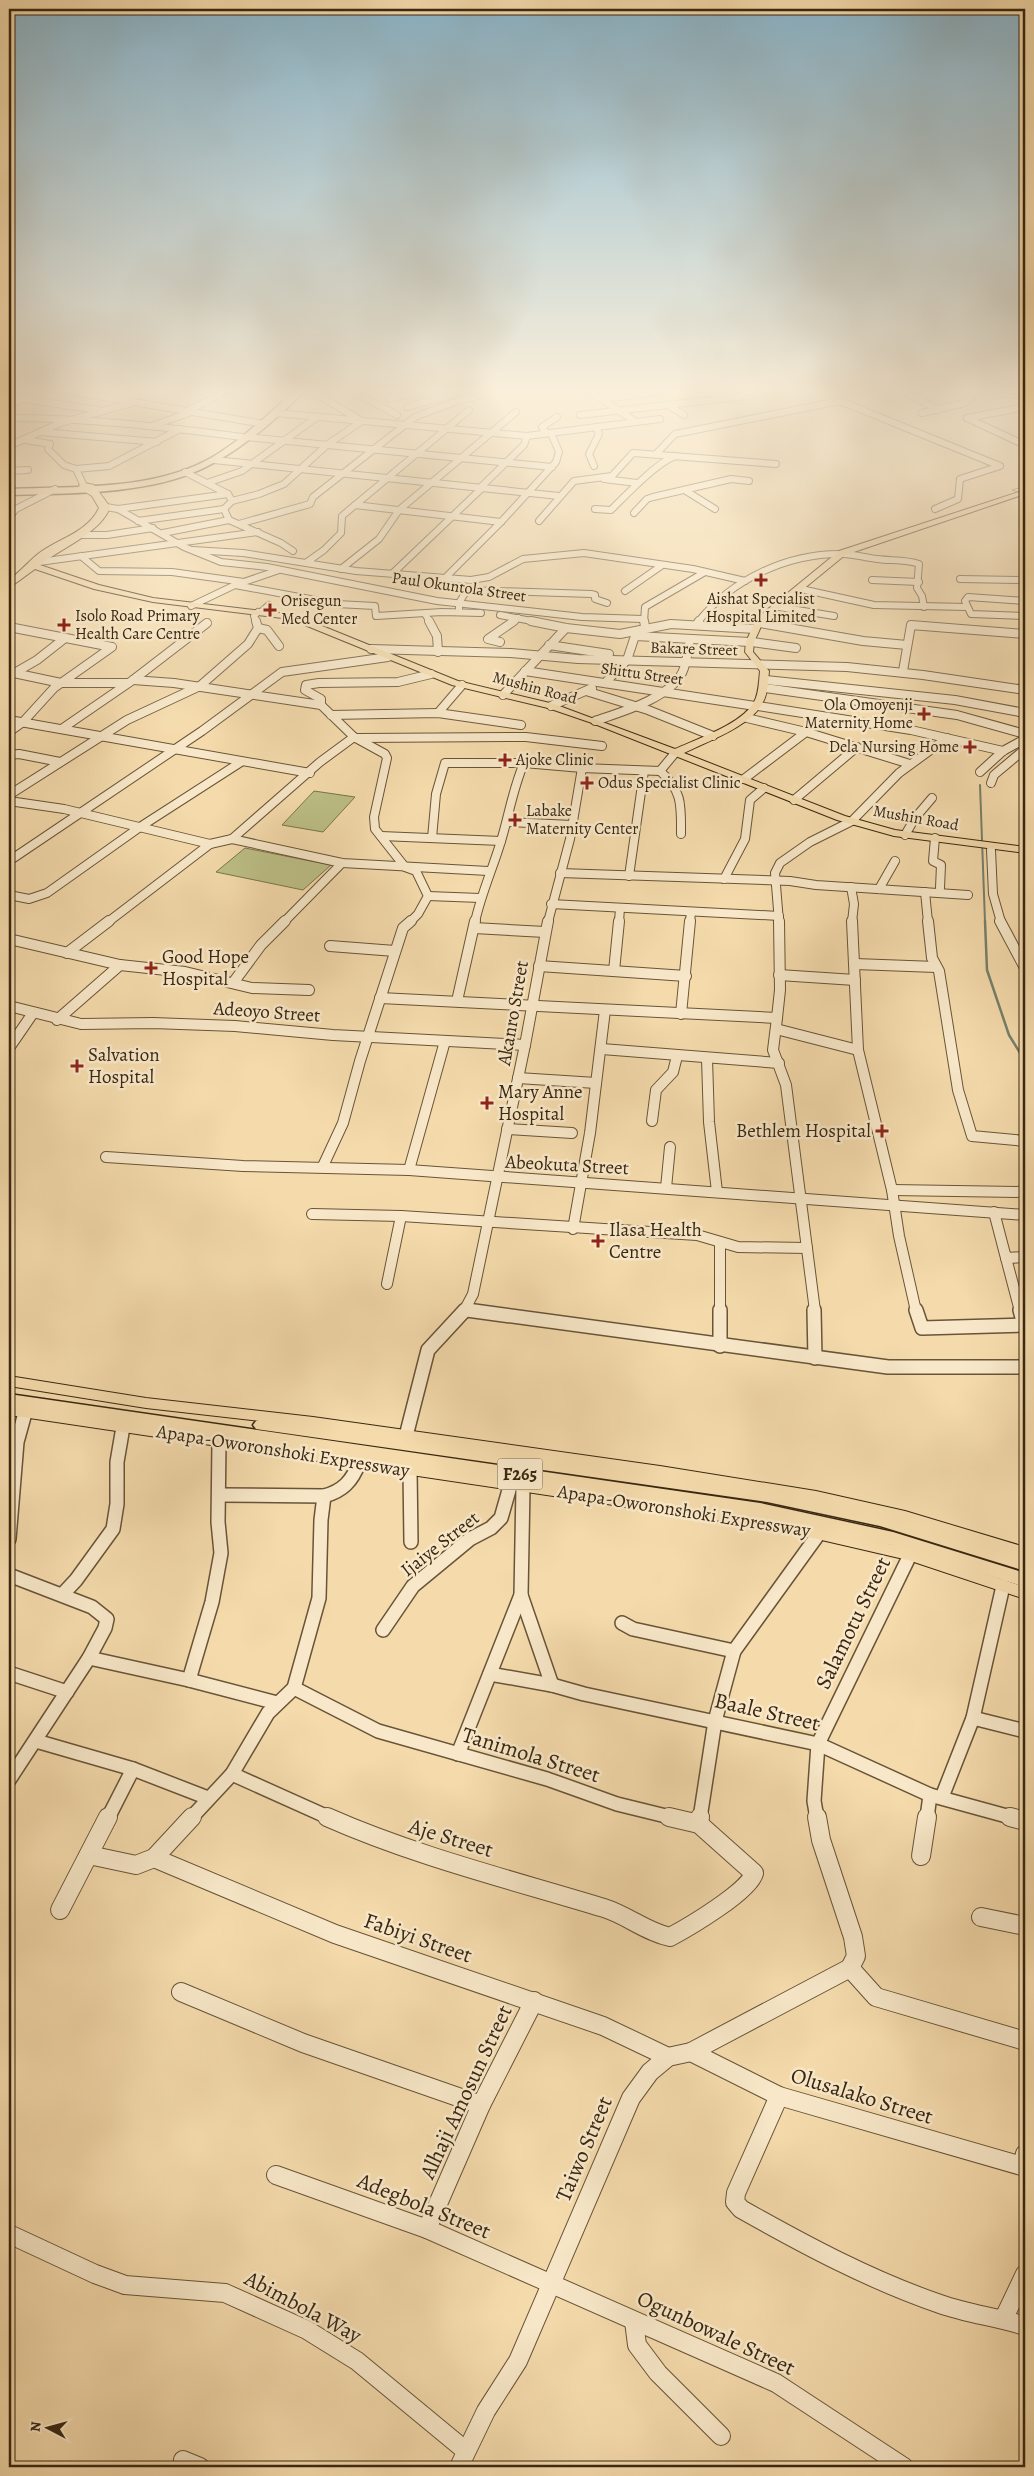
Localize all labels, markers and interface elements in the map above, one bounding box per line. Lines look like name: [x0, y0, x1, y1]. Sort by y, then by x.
street label: Paul Okuntola Street: [391, 567, 527, 607]
marker: Aishat Specialist Hospital Limited: [754, 573, 768, 587]
place label: Aishat Specialist Hospital Limited: [706, 588, 817, 628]
place label: Orisegun Med Center: [281, 590, 357, 630]
marker: Orisegun Med Center: [263, 603, 277, 617]
place label: Isolo Road Primary Health Care Centre: [75, 605, 201, 645]
marker: Isolo Road Primary Health Care Centre: [57, 618, 71, 632]
street label: Bakare Street: [650, 636, 738, 662]
street label: Shittu Street: [599, 657, 685, 691]
street label: Mushin Road: [490, 666, 580, 710]
place label: Ola Omoyenji Maternity Home: [805, 694, 913, 734]
marker: Ola Omoyenji Maternity Home: [917, 707, 931, 721]
place label: Dela Nursing Home: [829, 736, 959, 758]
marker: Dela Nursing Home: [963, 740, 977, 754]
place label: Ajoke Clinic: [515, 749, 594, 771]
marker: Ajoke Clinic: [498, 753, 512, 767]
place label: Odus Specialist Clinic: [598, 772, 741, 794]
marker: Odus Specialist Clinic: [580, 776, 594, 790]
place label: Labake Maternity Center: [526, 800, 639, 840]
street label: Mushin Road: [871, 800, 961, 836]
marker: Labake Maternity Center: [508, 813, 522, 827]
place label: Good Hope Hospital: [162, 944, 249, 992]
street label: Akanro Street: [491, 959, 535, 1068]
marker: Good Hope Hospital: [144, 961, 158, 975]
street label: Adeoyo Street: [212, 995, 321, 1029]
place label: Salvation Hospital: [88, 1042, 160, 1090]
marker: Salvation Hospital: [70, 1059, 84, 1073]
place label: Mary Anne Hospital: [498, 1079, 583, 1127]
marker: Mary Anne Hospital: [480, 1096, 494, 1110]
place label: Bethlem Hospital: [736, 1118, 871, 1144]
marker: Bethlem Hospital: [875, 1124, 889, 1138]
street label: Abeokuta Street: [504, 1149, 629, 1181]
place label: Ilasa Health Centre: [609, 1217, 702, 1265]
marker: Ilasa Health Centre: [591, 1234, 605, 1248]
street label: Apapa-Oworonshoki Expressway: [154, 1418, 412, 1484]
road number: F265: [498, 1458, 542, 1490]
street label: Apapa-Oworonshoki Expressway: [555, 1478, 813, 1544]
street label: Ijaiye Street: [395, 1505, 485, 1583]
street label: Salamotu Street: [808, 1552, 898, 1694]
street label: Baale Street: [711, 1685, 823, 1739]
street label: Tanimola Street: [458, 1720, 604, 1790]
street label: Aje Street: [404, 1811, 497, 1865]
street label: Fabiyi Street: [360, 1906, 476, 1970]
street label: Alhaji Amosun Street: [412, 2000, 519, 2185]
street label: Olusalako Street: [787, 2060, 937, 2132]
street label: Taiwo Street: [548, 2092, 620, 2206]
street label: Adegbola Street: [352, 2165, 495, 2246]
street label: Abimbola Way: [238, 2263, 367, 2351]
street label: Ogunbowale Street: [632, 2283, 800, 2383]
north arrow: [22, 2404, 72, 2454]
text: N: [26, 2421, 46, 2433]

